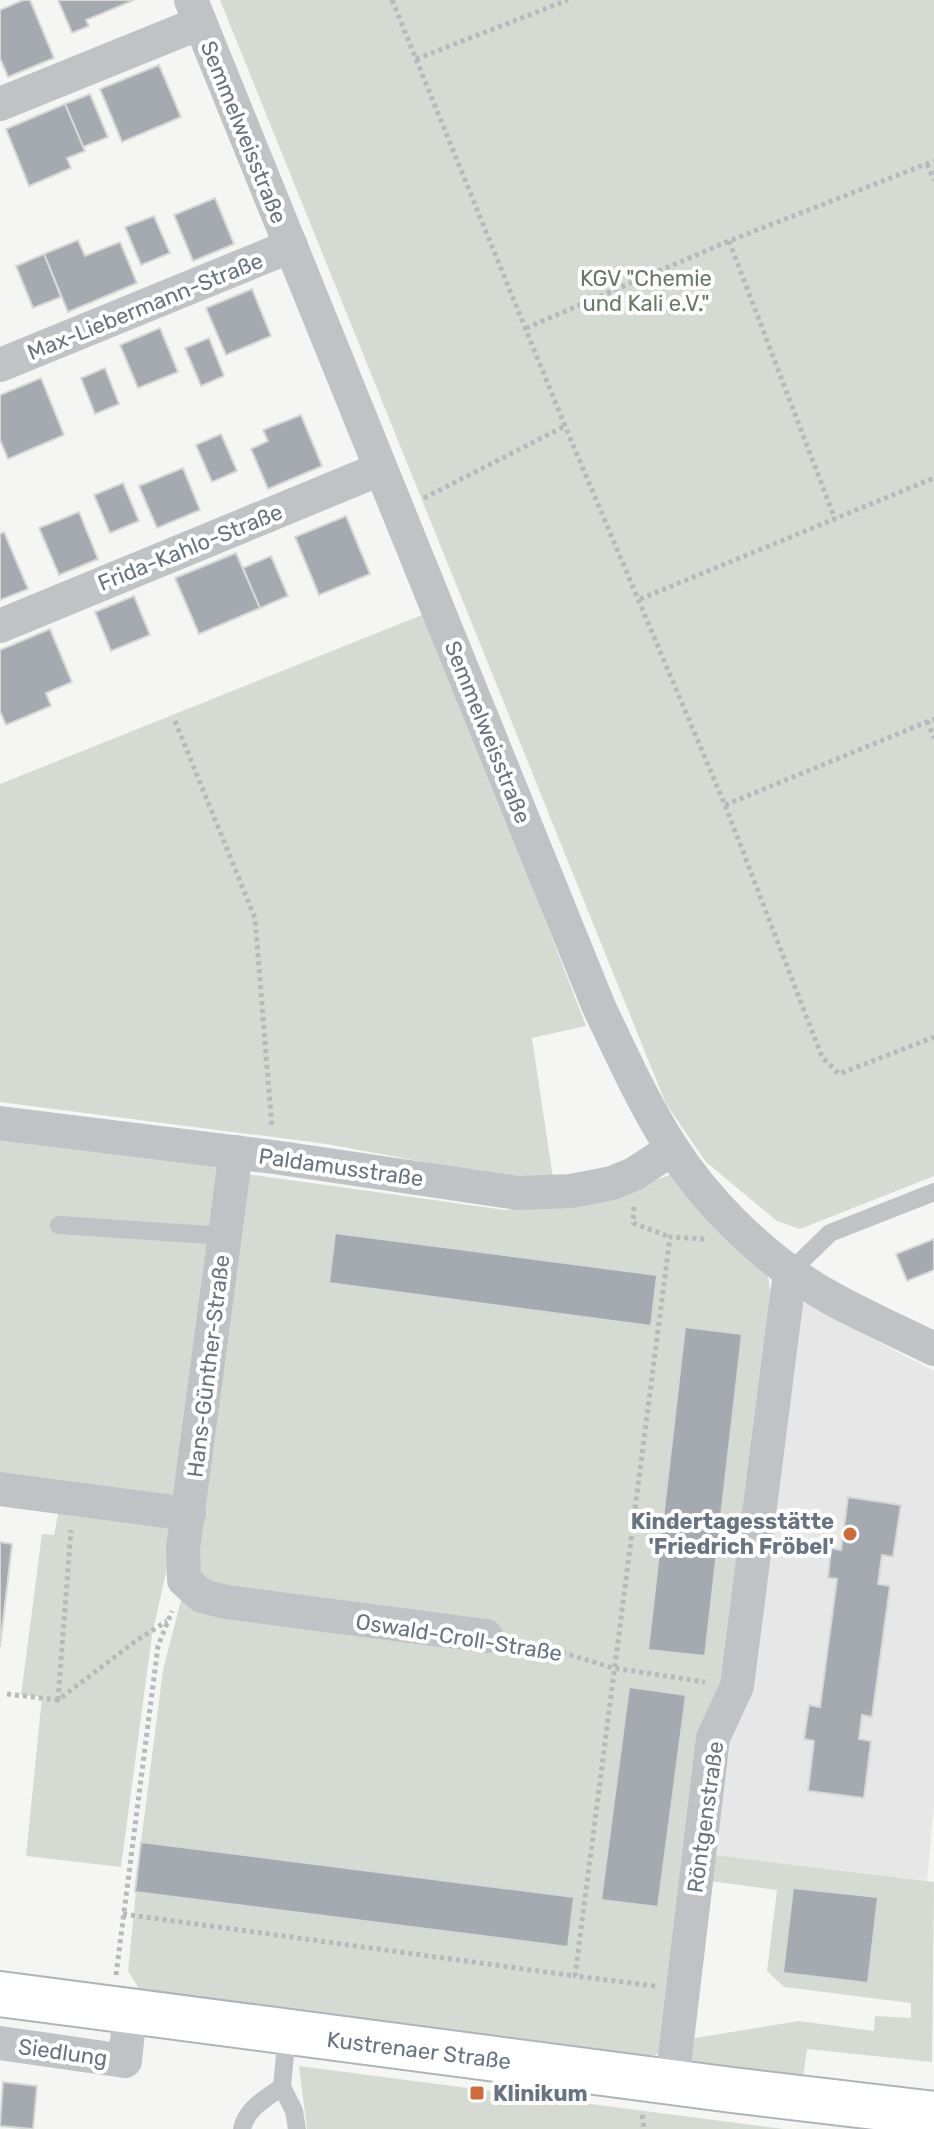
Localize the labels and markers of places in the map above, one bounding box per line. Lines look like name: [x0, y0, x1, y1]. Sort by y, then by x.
place label: Kindertagesstätte 'Friedrich Fröbel': [631, 1508, 834, 1560]
marker: Kindertagesstätte 'Friedrich Fröbel': [841, 1525, 859, 1543]
place label: Klinikum: [493, 2080, 588, 2107]
marker: Klinikum: [468, 2084, 486, 2102]

